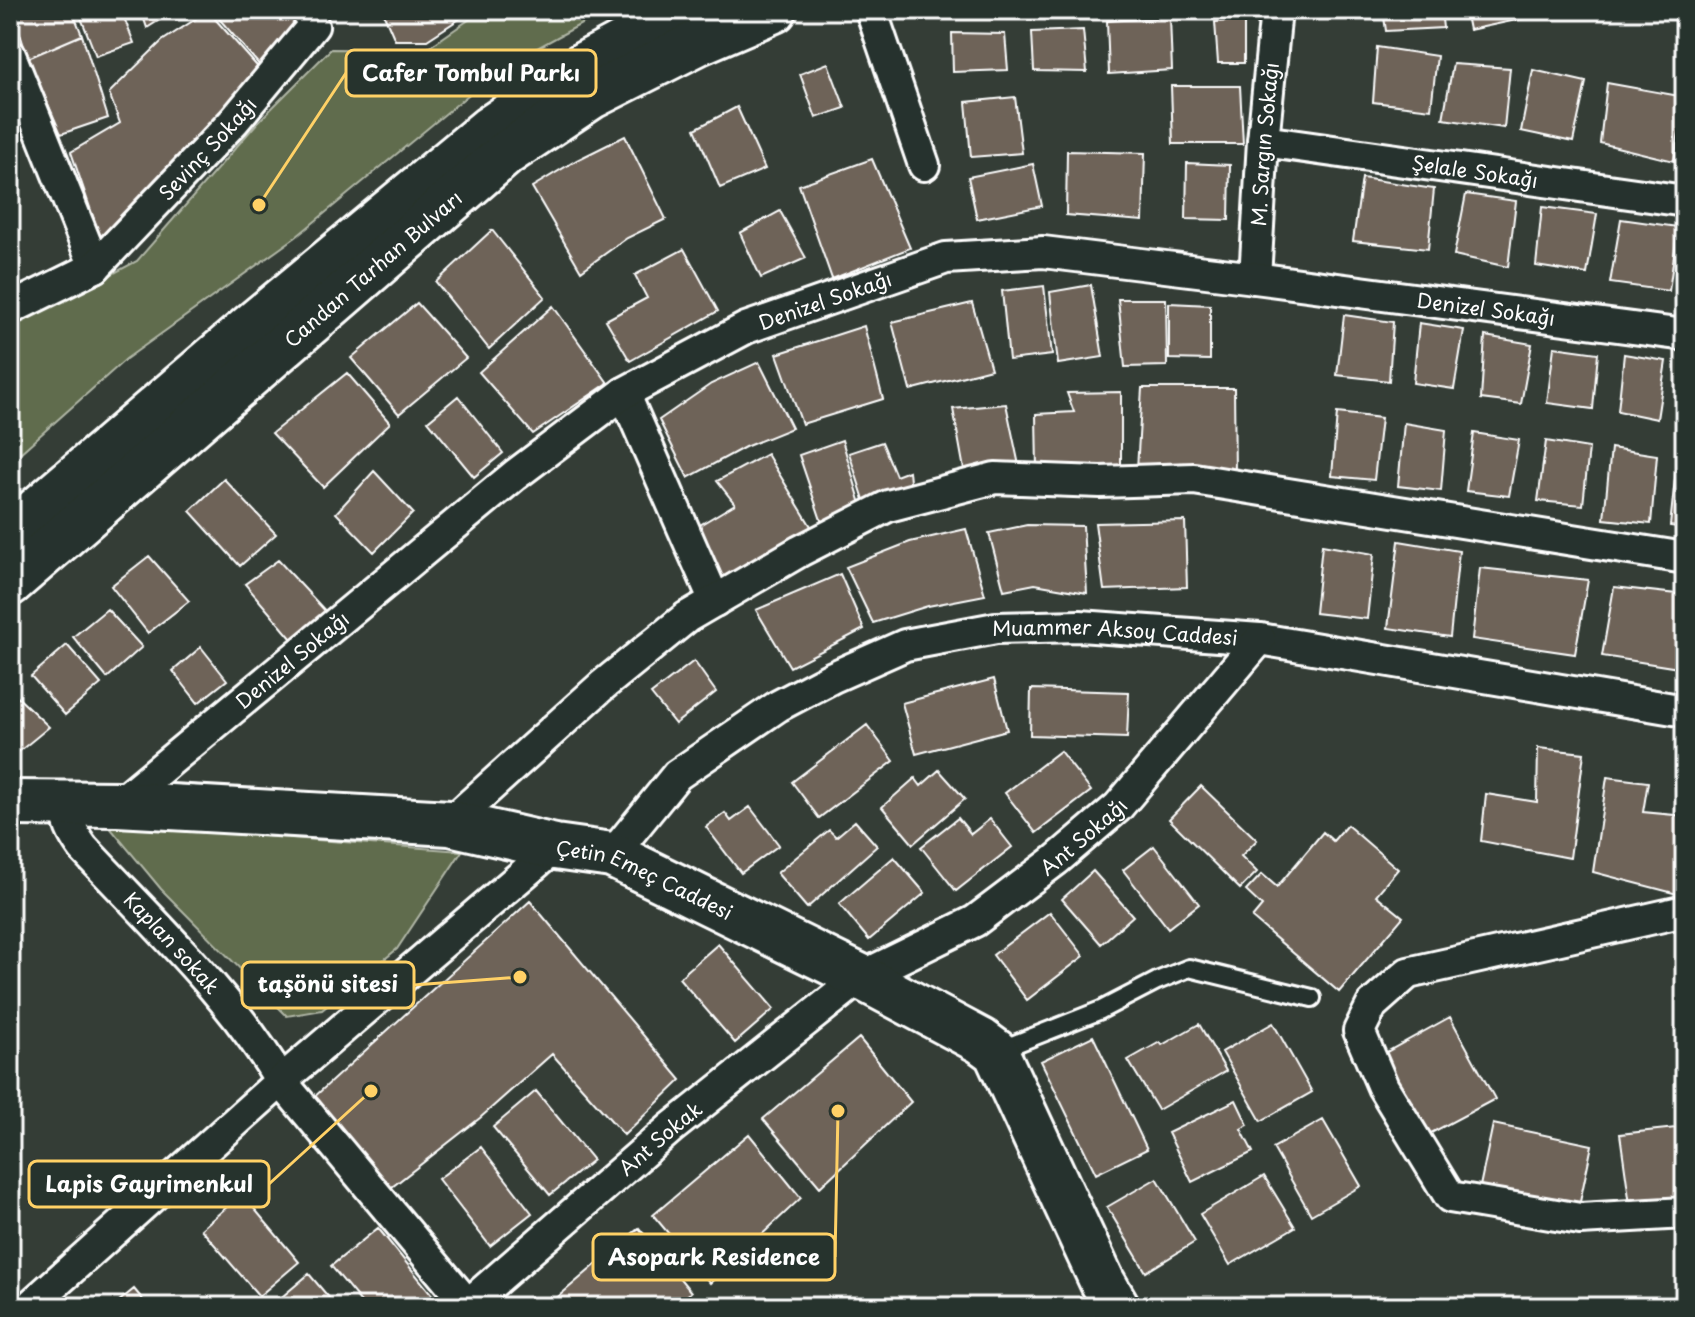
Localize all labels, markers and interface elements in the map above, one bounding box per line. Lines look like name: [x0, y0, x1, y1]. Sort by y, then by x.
callout: Cafer Tombul Parkı: [346, 50, 596, 96]
text: Cafer Tombul Parkı: [362, 55, 580, 88]
street label: M. Sargın Sokağı: [1243, 61, 1286, 227]
street label: Sevinç Sokağı: [151, 90, 263, 207]
street label: Şelale Sokağı: [1410, 147, 1540, 195]
street label: Candan Tarhan Bulvarı: [277, 183, 468, 354]
street label: Denizel Sokağı: [754, 263, 896, 337]
street label: Denizel Sokağı: [1415, 285, 1557, 333]
street label: Denizel Sokağı: [229, 604, 355, 716]
street label: Muammer Aksoy Caddesi: [992, 611, 1239, 652]
street label: Ant Sokağı: [1033, 792, 1134, 882]
street label: Çetin Emeç Caddesi: [554, 832, 738, 927]
street label: Kaplan sokak: [117, 885, 227, 1000]
callout: taşönü sitesi: [242, 962, 414, 1008]
text: taşönü sitesi: [258, 966, 398, 999]
street label: Ant Sokak: [612, 1094, 708, 1182]
callout: Lapis Gayrimenkul: [29, 1161, 269, 1207]
text: Lapis Gayrimenkul: [45, 1166, 253, 1199]
callout: Asopark Residence: [593, 1234, 835, 1280]
text: Asopark Residence: [608, 1239, 820, 1272]

